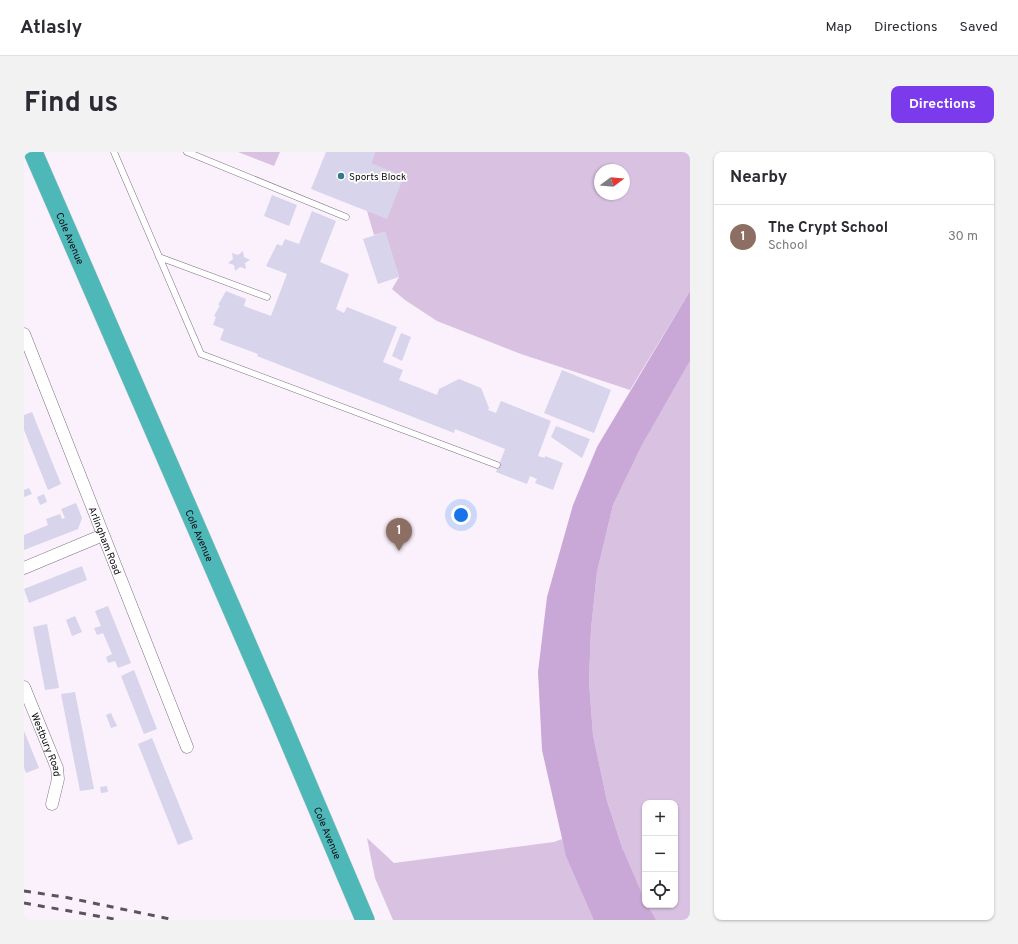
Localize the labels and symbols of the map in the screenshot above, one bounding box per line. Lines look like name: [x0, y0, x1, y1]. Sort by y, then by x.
north arrow: [594, 164, 630, 200]
marker: Sports Block: [336, 171, 346, 181]
place label: Sports Block: [349, 171, 406, 184]
street label: Cole Avenue: [52, 211, 86, 267]
street label: Arlingham Road: [85, 505, 123, 577]
your location: [451, 505, 471, 525]
street label: Cole Avenue: [181, 508, 215, 564]
pin: 1: [386, 518, 412, 551]
street label: Westbury Road: [27, 711, 63, 777]
street label: Cole Avenue: [310, 805, 343, 862]

